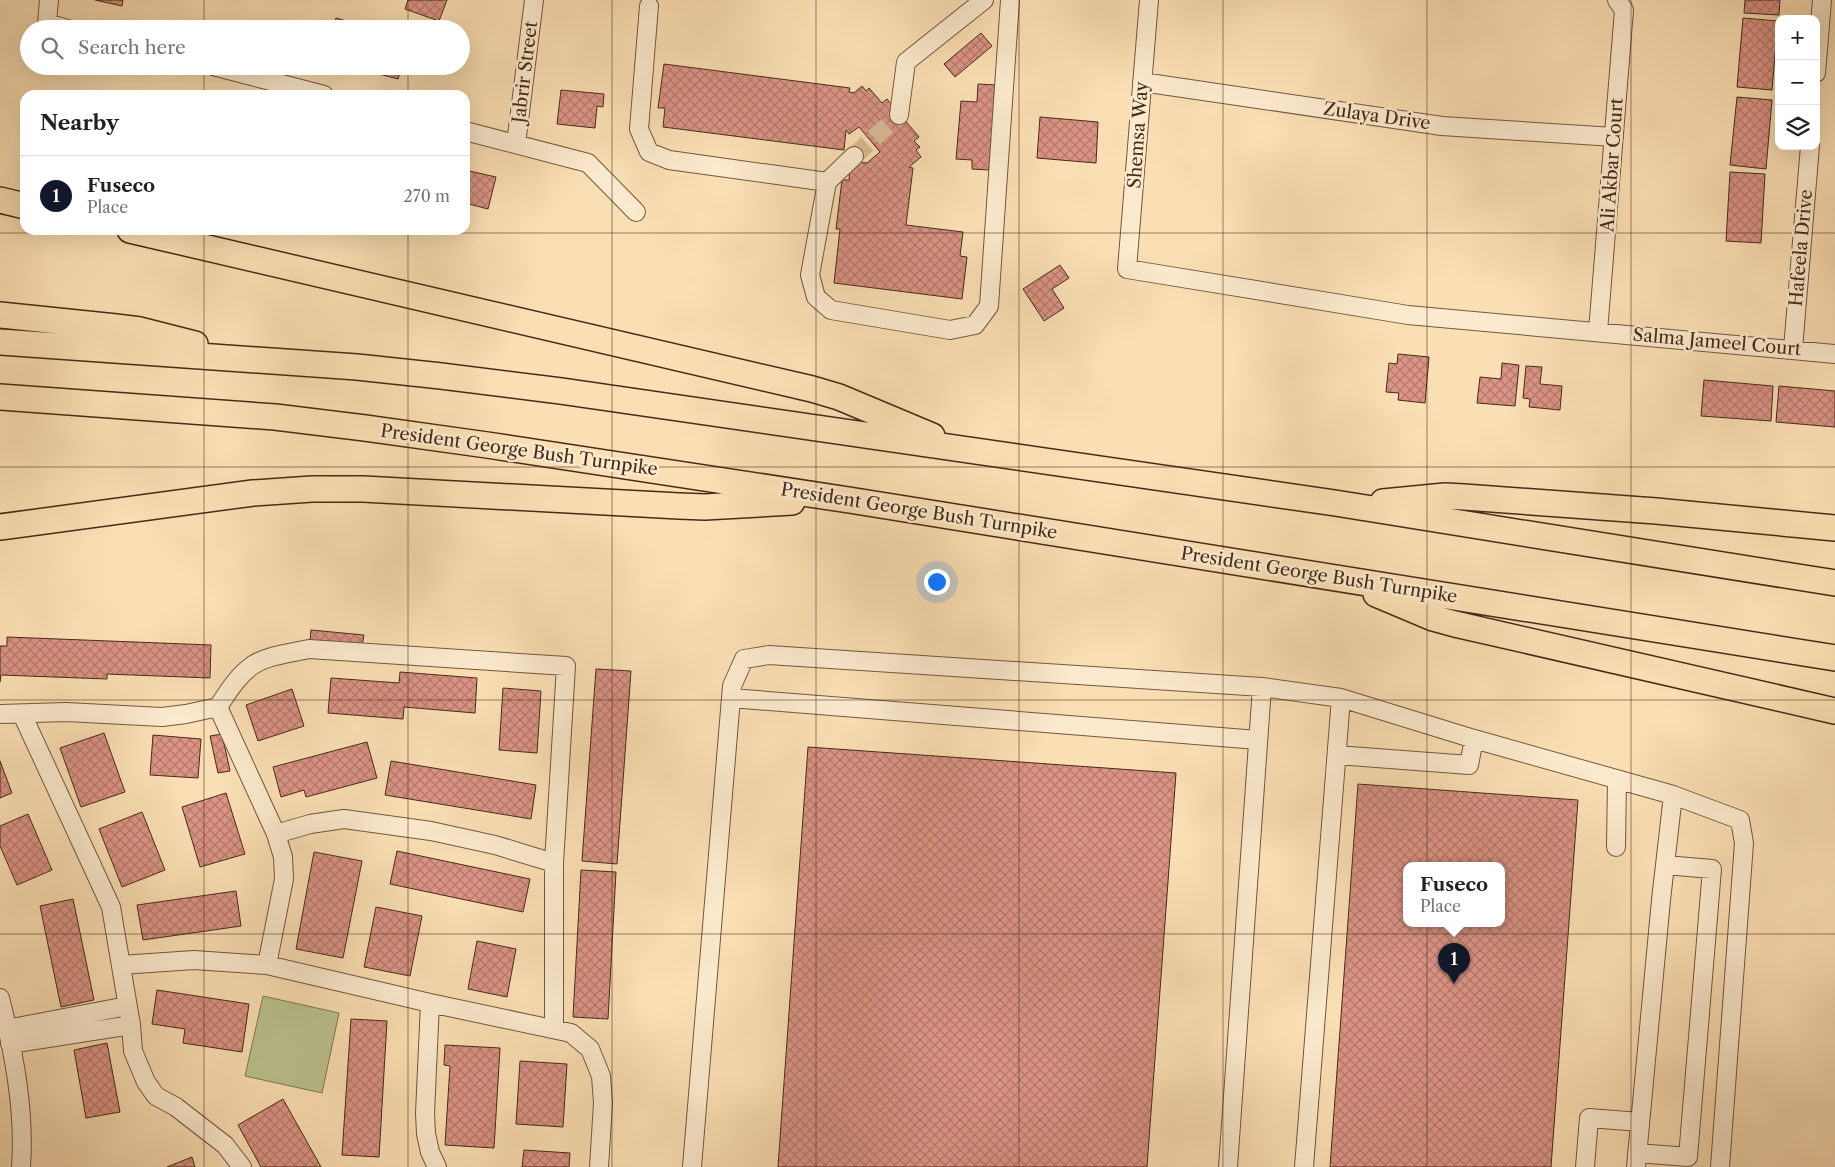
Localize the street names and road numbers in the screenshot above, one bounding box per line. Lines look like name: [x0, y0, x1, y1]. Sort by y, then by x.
street label: Jabrir Street: [507, 19, 542, 127]
street label: Shemsa Way: [1123, 80, 1153, 189]
street label: Ali Akbar Court: [1596, 97, 1628, 234]
street label: Zulaya Drive: [1322, 98, 1432, 134]
street label: Hafeela Drive: [1785, 189, 1817, 307]
street label: Salma Jameel Court: [1632, 324, 1803, 360]
street label: President George Bush Turnpike: [379, 420, 659, 480]
street label: President George Bush Turnpike: [779, 478, 1059, 544]
street label: President George Bush Turnpike: [1179, 542, 1459, 608]

